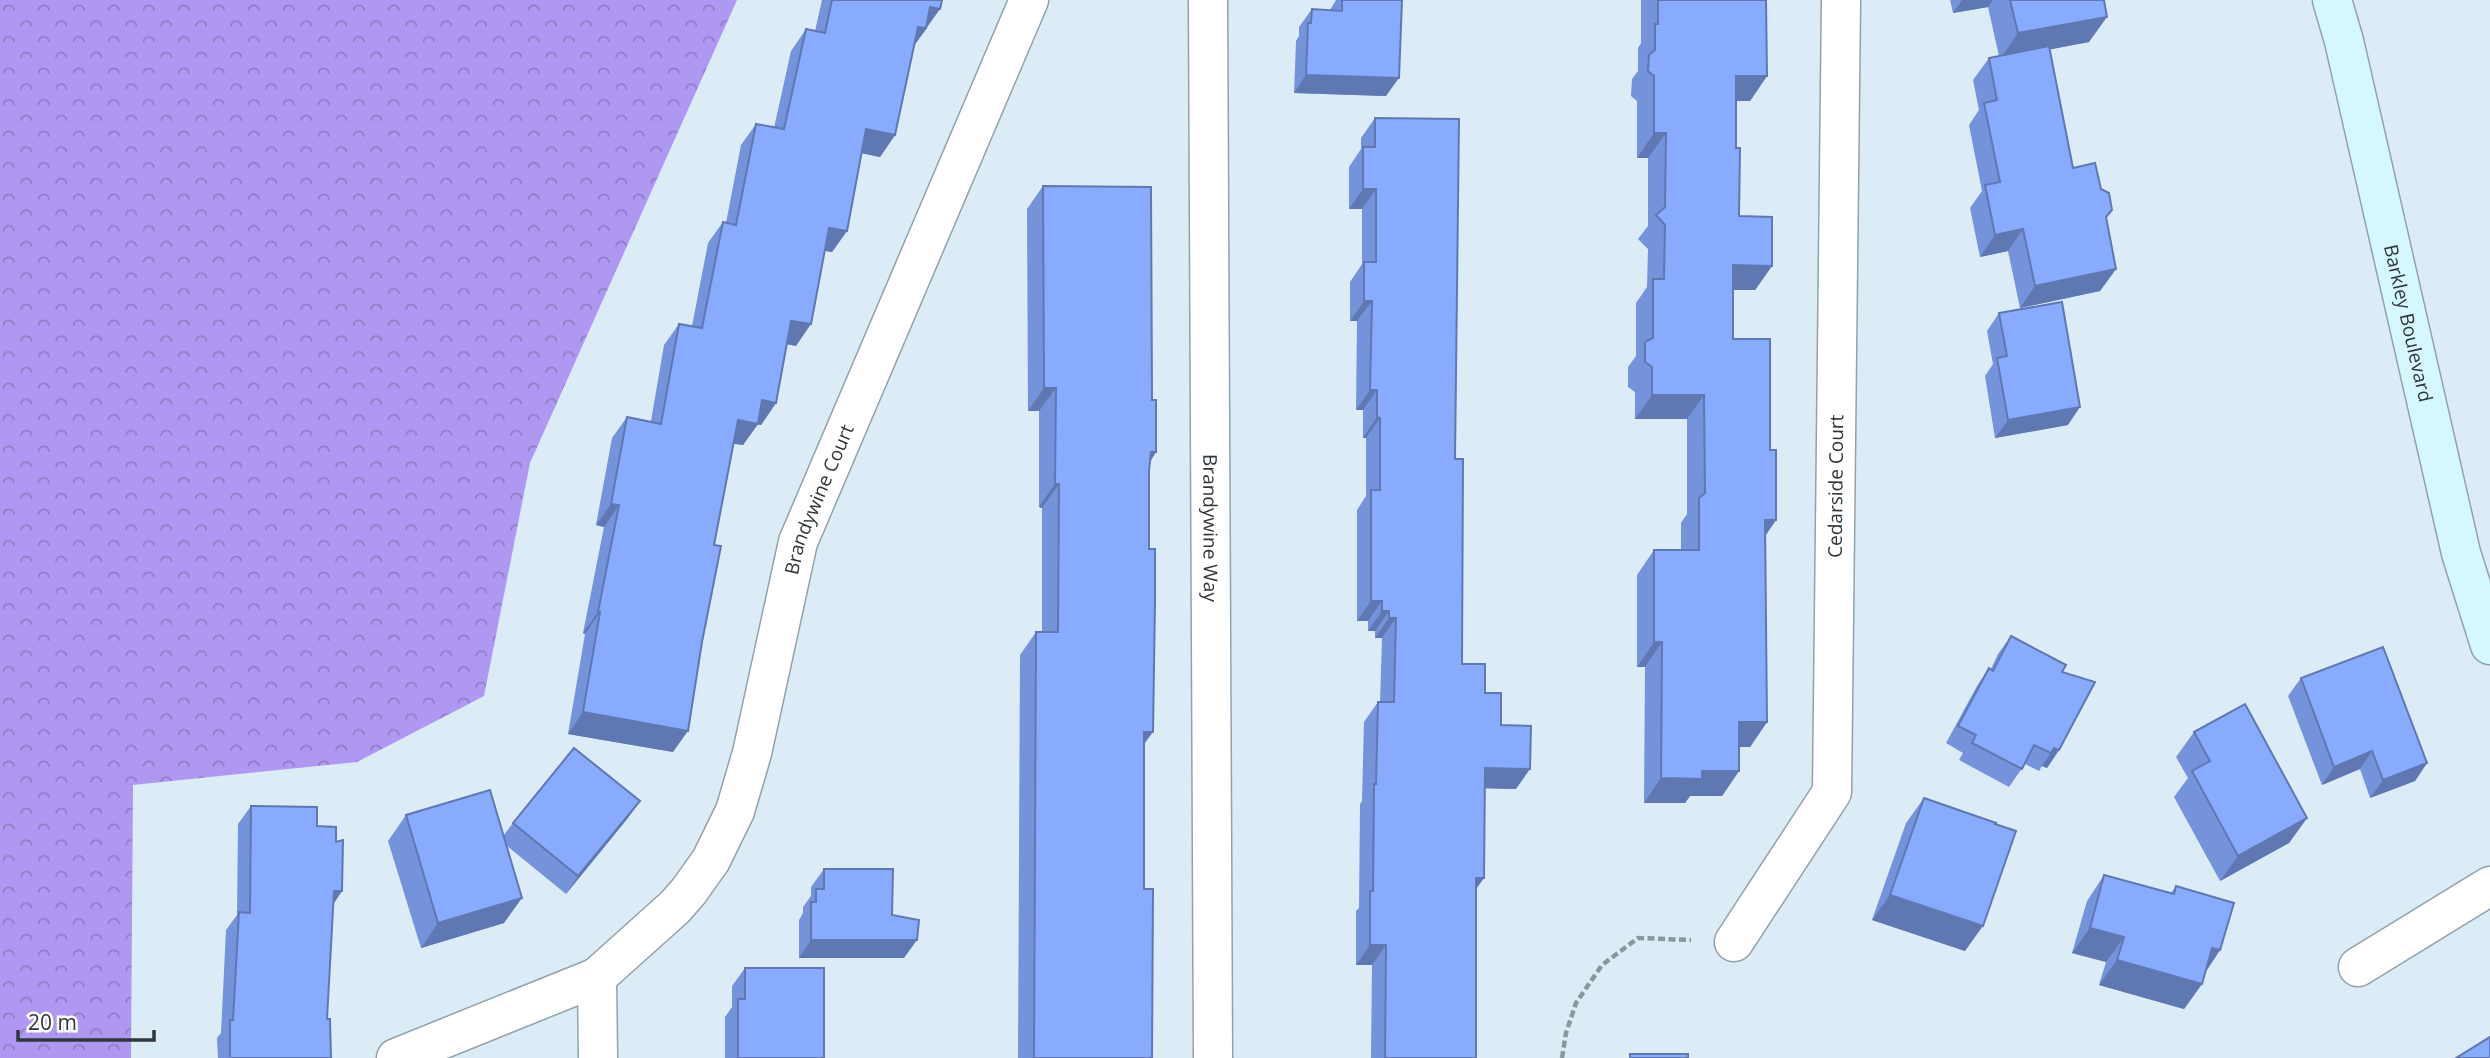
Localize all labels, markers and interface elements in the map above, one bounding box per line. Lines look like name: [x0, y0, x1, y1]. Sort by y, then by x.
street label: Barkley Boulevard: [2378, 242, 2439, 404]
street label: Cedarside Court: [1822, 414, 1849, 558]
street label: Brandywine Court: [778, 420, 860, 577]
street label: Brandywine Way: [1197, 454, 1224, 602]
scale bar: [18, 998, 154, 1042]
text: 20 m: [28, 1008, 77, 1036]

